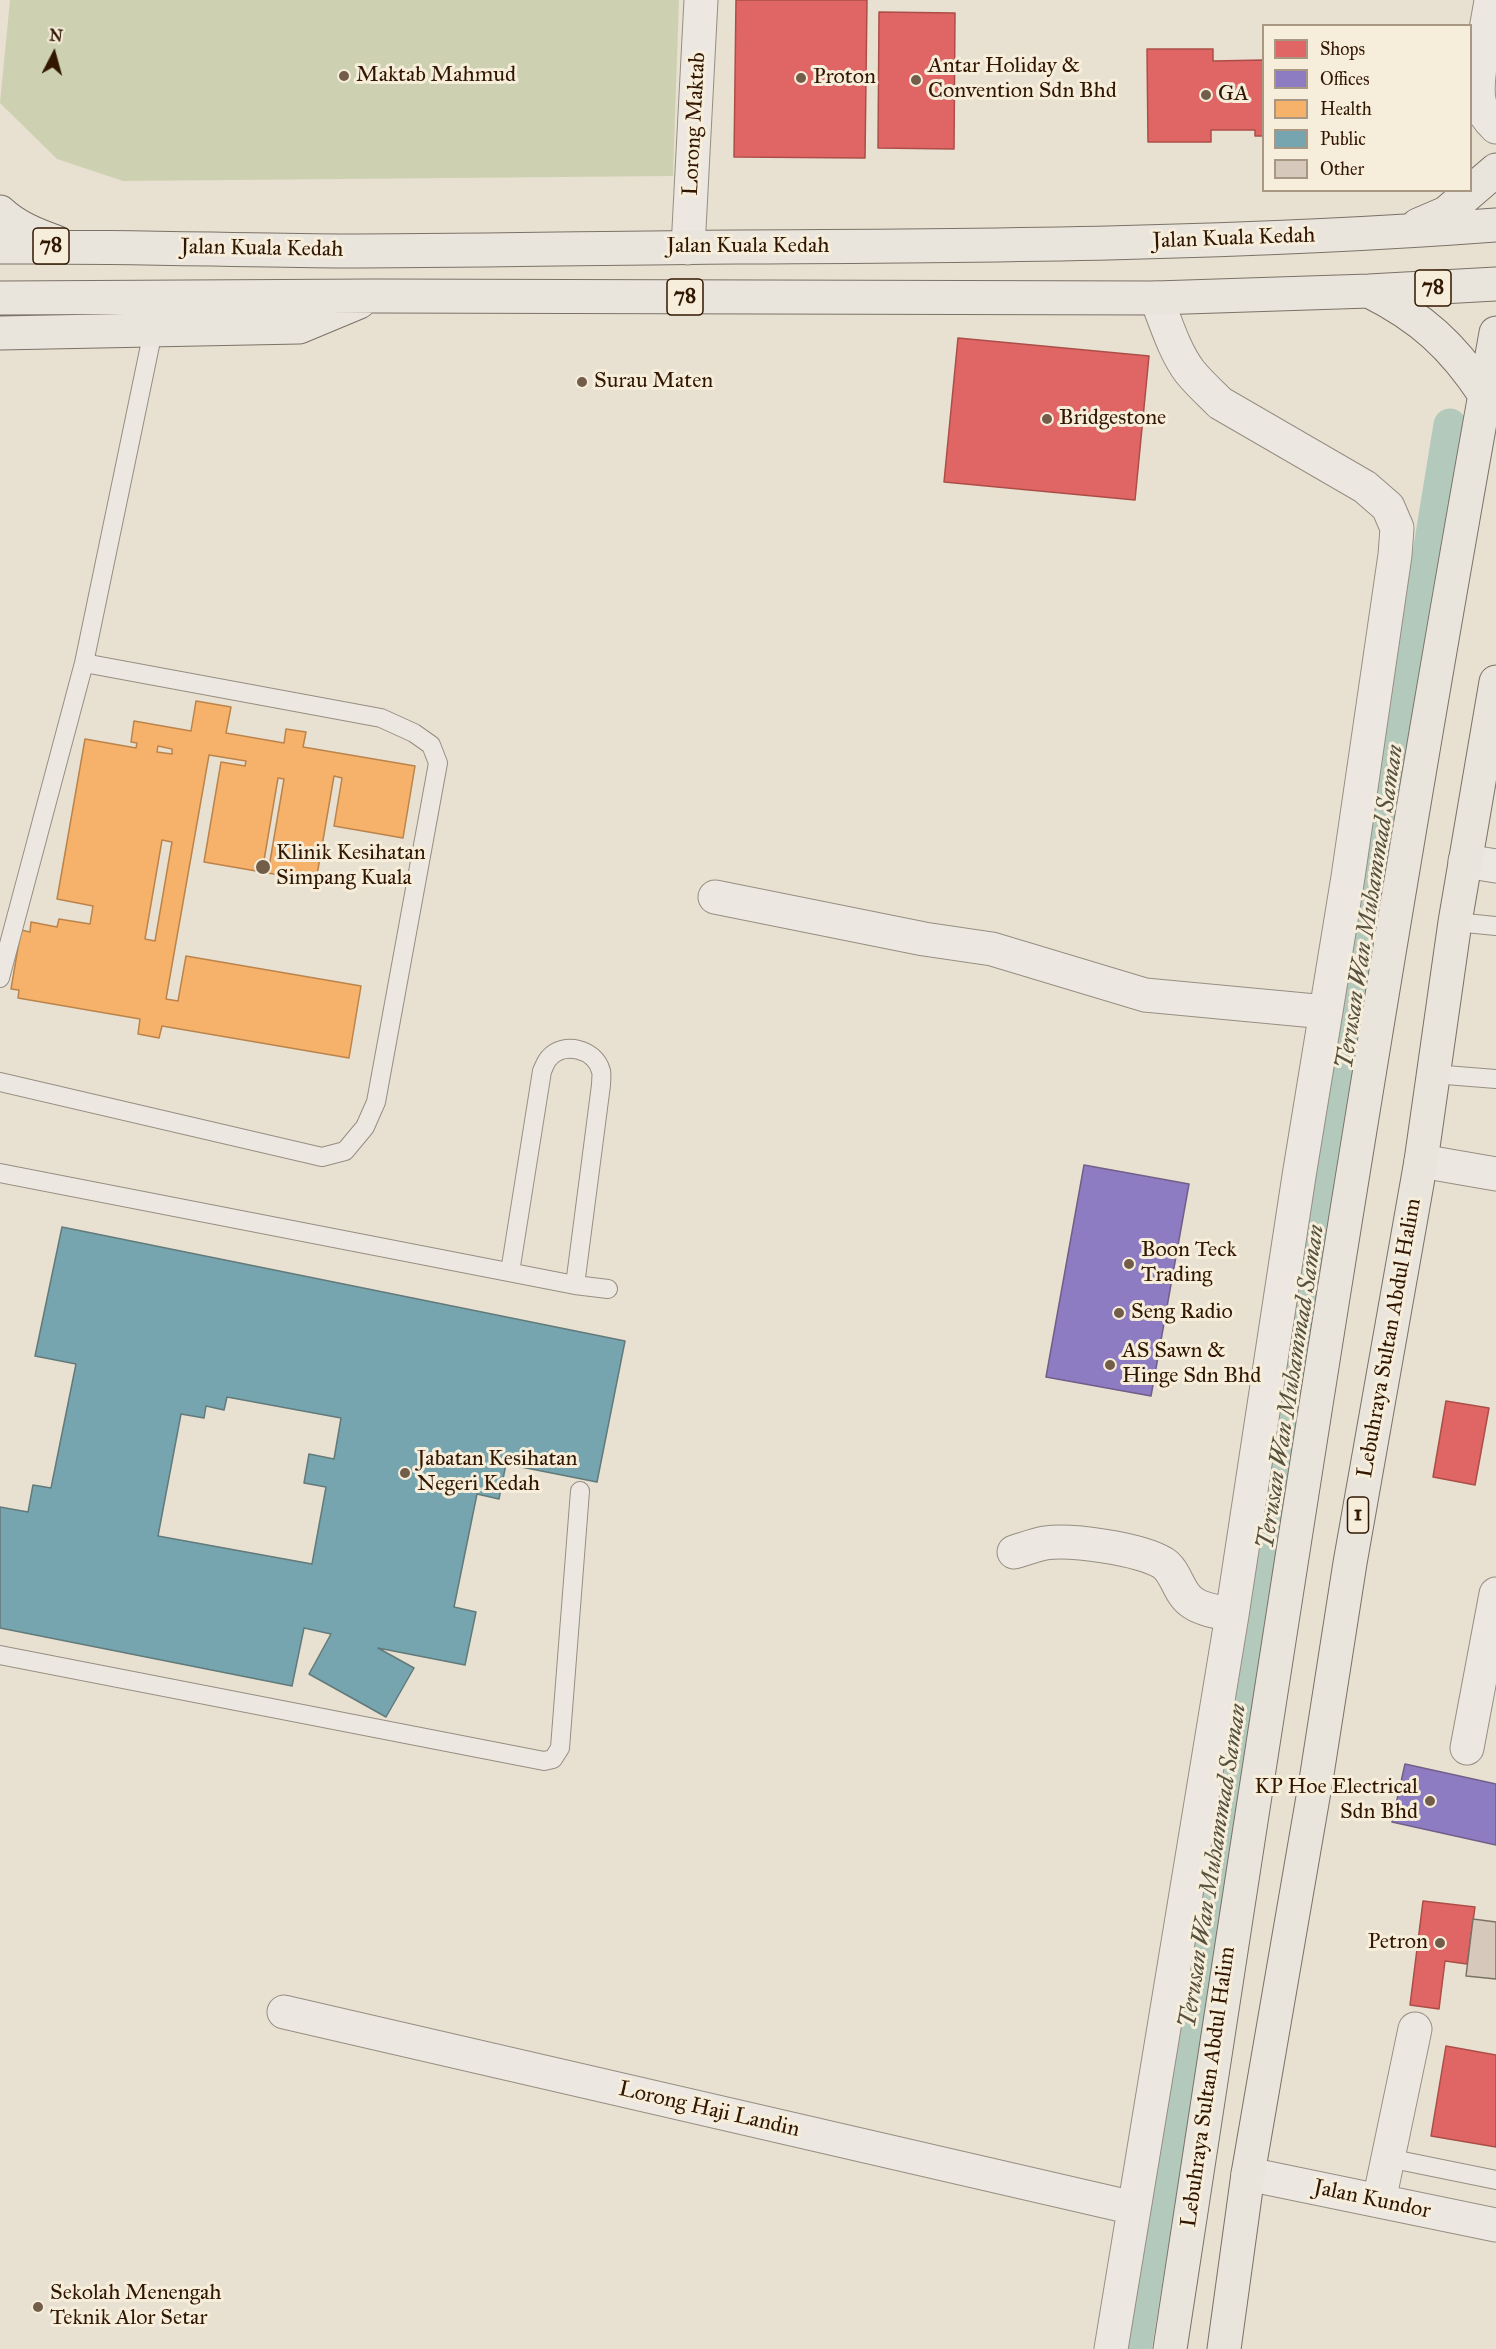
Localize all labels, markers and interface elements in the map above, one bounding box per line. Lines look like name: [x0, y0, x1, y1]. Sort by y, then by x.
north arrow: [24, 24, 84, 84]
legend: [1262, 24, 1472, 192]
text: N: [48, 25, 64, 46]
text: Shops: [1320, 38, 1365, 60]
street label: Lorong Maktab: [678, 52, 712, 196]
place label: Antar Holiday & Convention Sdn Bhd: [928, 54, 1117, 106]
place label: Maktab Mahmud: [356, 63, 516, 89]
place label: Proton: [813, 65, 876, 91]
text: Offices: [1320, 68, 1370, 90]
marker: Maktab Mahmud: [337, 69, 351, 83]
marker: Proton: [794, 71, 808, 85]
marker: Antar Holiday & Convention Sdn Bhd: [909, 73, 923, 87]
place label: GA: [1218, 82, 1249, 108]
marker: GA: [1199, 88, 1213, 102]
text: Health: [1320, 98, 1372, 120]
text: Public: [1320, 128, 1366, 150]
text: Other: [1320, 158, 1364, 180]
street label: Jalan Kuala Kedah: [1152, 223, 1316, 255]
road number: 78: [33, 228, 69, 264]
street label: Jalan Kuala Kedah: [180, 234, 344, 264]
street label: Jalan Kuala Kedah: [667, 234, 829, 260]
road number: 78: [1415, 270, 1451, 306]
road number: 78: [667, 279, 703, 315]
place label: Surau Maten: [594, 369, 713, 395]
marker: Surau Maten: [575, 375, 589, 389]
place label: Bridgestone: [1059, 406, 1166, 432]
marker: Bridgestone: [1040, 412, 1054, 426]
water label: Terusan Wan Muhammad Saman: [1331, 743, 1411, 1071]
place label: Klinik Kesihatan Simpang Kuala: [276, 841, 426, 892]
marker: Klinik Kesihatan Simpang Kuala: [254, 858, 272, 876]
street label: Lebuhraya Sultan Abdul Halim: [1352, 1196, 1428, 1480]
water label: Terusan Wan Muhammad Saman: [1252, 1223, 1332, 1551]
place label: Boon Teck Trading: [1141, 1238, 1237, 1290]
marker: Boon Teck Trading: [1122, 1257, 1136, 1271]
place label: Seng Radio: [1131, 1300, 1233, 1326]
marker: Seng Radio: [1112, 1306, 1126, 1320]
place label: AS Sawn & Hinge Sdn Bhd: [1122, 1339, 1261, 1390]
marker: AS Sawn & Hinge Sdn Bhd: [1103, 1358, 1117, 1372]
place label: Jabatan Kesihatan Negeri Kedah: [417, 1447, 577, 1498]
marker: Jabatan Kesihatan Negeri Kedah: [398, 1466, 412, 1480]
road number: 1: [1348, 1497, 1368, 1533]
water label: Terusan Wan Muhammad Saman: [1174, 1702, 1254, 2030]
place label: KP Hoe Electrical Sdn Bhd: [1255, 1775, 1418, 1826]
marker: KP Hoe Electrical Sdn Bhd: [1423, 1794, 1437, 1808]
place label: Petron: [1368, 1930, 1428, 1956]
marker: Petron: [1433, 1936, 1447, 1950]
street label: Lebuhraya Sultan Abdul Halim: [1176, 1945, 1242, 2229]
street label: Lorong Haji Landin: [616, 2076, 802, 2144]
street label: Jalan Kundor: [1311, 2175, 1433, 2225]
place label: Sekolah Menengah Teknik Alor Setar: [50, 2281, 221, 2332]
marker: Sekolah Menengah Teknik Alor Setar: [31, 2300, 45, 2314]

